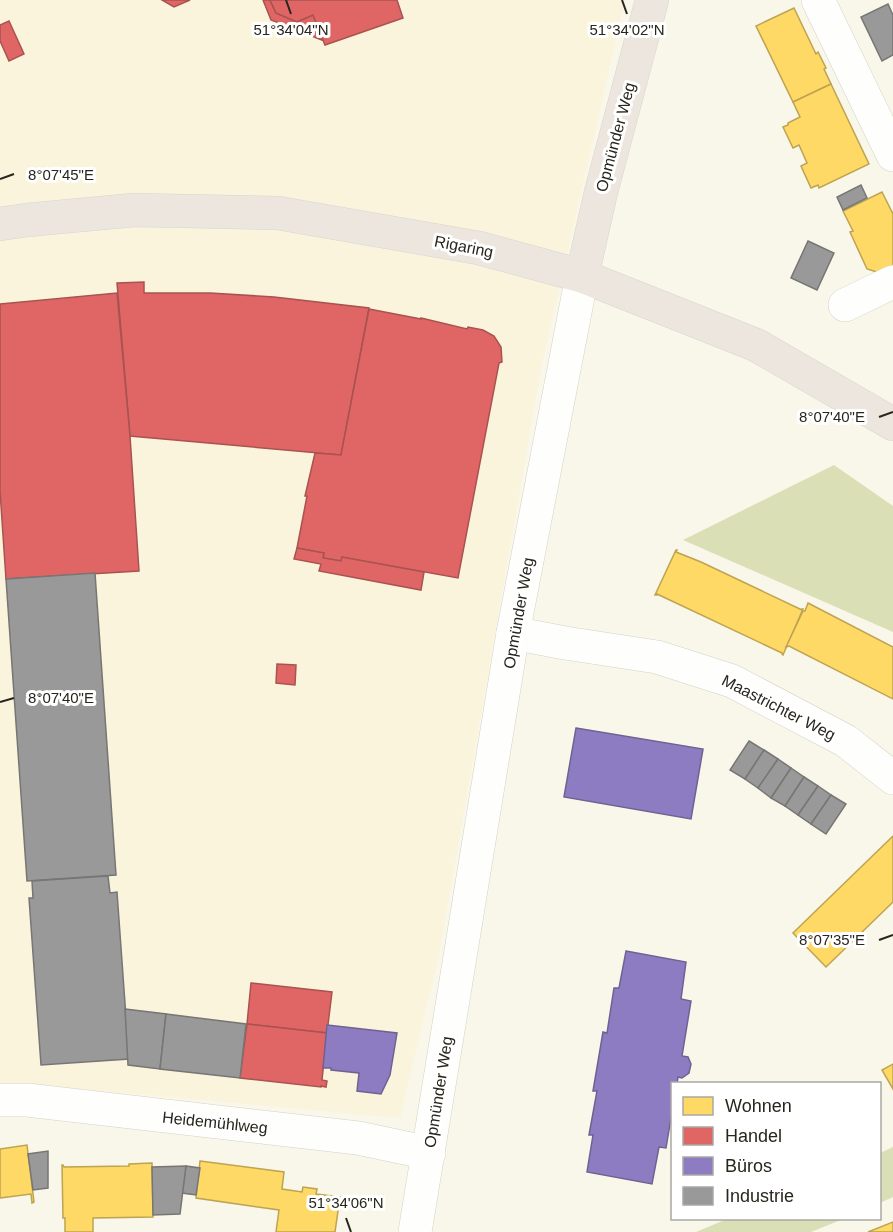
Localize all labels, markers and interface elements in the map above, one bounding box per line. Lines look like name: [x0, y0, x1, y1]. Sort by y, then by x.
text: 51°34'04"N: [253, 21, 329, 38]
text: 51°34'02"N: [589, 21, 665, 38]
street label: Opmünder Weg: [593, 81, 638, 194]
text: 8°07'45"E: [28, 166, 94, 183]
street label: Rigaring: [433, 232, 495, 261]
text: 8°07'40"E: [799, 408, 865, 425]
street label: Opmünder Weg: [500, 556, 537, 670]
street label: Maastrichter Weg: [719, 671, 838, 743]
text: 8°07'40"E: [28, 689, 94, 706]
text: 8°07'35"E: [799, 931, 865, 948]
street label: Opmünder Weg: [421, 1035, 456, 1149]
legend: [671, 1082, 881, 1220]
text: Wohnen: [725, 1096, 792, 1116]
street label: Heidemühlweg: [161, 1109, 268, 1136]
text: Handel: [725, 1126, 782, 1146]
text: Büros: [725, 1156, 772, 1176]
text: Industrie: [725, 1186, 794, 1206]
text: 51°34'06"N: [308, 1194, 384, 1211]

